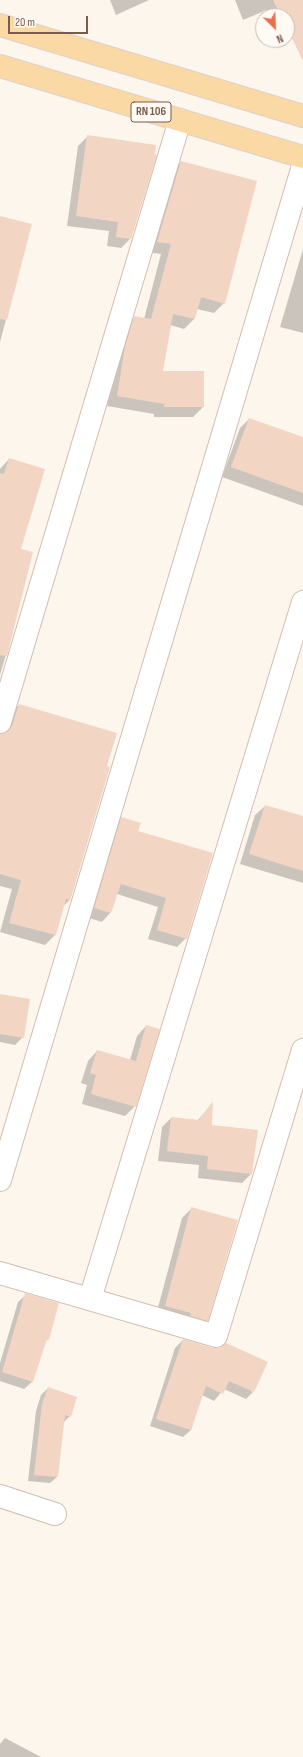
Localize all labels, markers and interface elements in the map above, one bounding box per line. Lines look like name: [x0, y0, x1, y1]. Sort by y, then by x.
scale bar: [10, 8, 90, 34]
north arrow: [255, 8, 295, 48]
text: 20 m: [15, 15, 35, 30]
text: N: [274, 31, 285, 46]
road number: RN 106: [131, 102, 171, 122]

